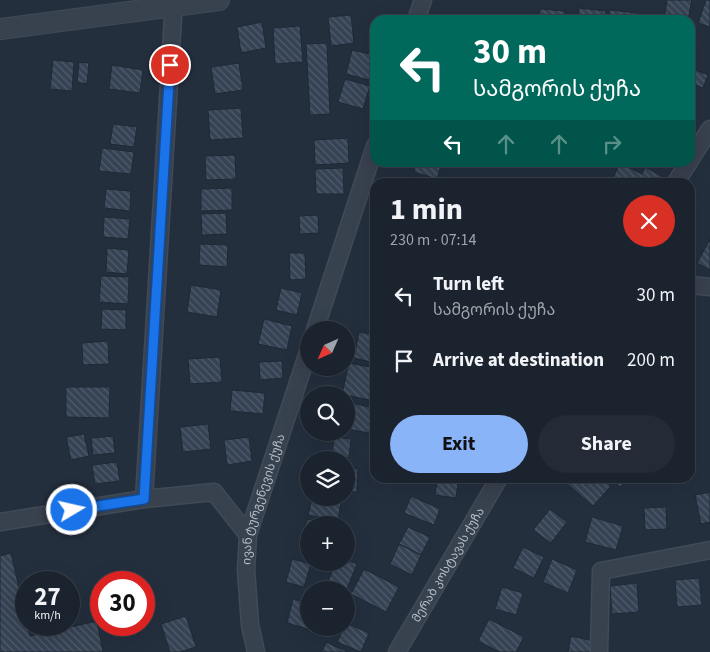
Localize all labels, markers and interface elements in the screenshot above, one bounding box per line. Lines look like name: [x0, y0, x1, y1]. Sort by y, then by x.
text: 30 m: [473, 27, 547, 77]
icon: left: [390, 35, 455, 100]
pin: [149, 44, 191, 86]
icon: arrive: [156, 51, 184, 79]
text: სამგორის ქუჩა: [473, 73, 641, 105]
icon: left: [439, 130, 467, 158]
icon: ahead: [492, 130, 520, 158]
icon: ahead: [545, 130, 573, 158]
icon: right: [598, 130, 626, 158]
text: 1 min: [390, 188, 463, 231]
button: close: [623, 195, 675, 247]
text: 230 m · 07:14: [390, 229, 477, 251]
text: Turn left: [433, 271, 504, 298]
icon: left: [390, 282, 418, 310]
text: 30 m: [637, 282, 675, 309]
text: სამგორის ქუჩა: [433, 299, 555, 321]
north arrow: [300, 321, 355, 376]
map controls: [300, 321, 355, 636]
icon: arrive: [390, 347, 418, 375]
text: Arrive at destination: [433, 347, 604, 374]
text: 200 m: [627, 347, 675, 374]
button: search: [300, 386, 355, 441]
button: Exit: [390, 415, 528, 473]
button: Share: [538, 415, 675, 473]
street label: ივან ტურგენევის ქუჩა: [238, 432, 290, 565]
button: layers: [300, 451, 355, 506]
position arrow: [45, 483, 97, 535]
street label: მერაბ კოსტავას ქუჩა: [408, 505, 489, 626]
button: +: [300, 516, 355, 571]
speed limit sign: 30: [90, 571, 155, 636]
text: 27: [34, 579, 61, 615]
button: −: [300, 581, 355, 636]
text: km/h: [34, 607, 61, 624]

